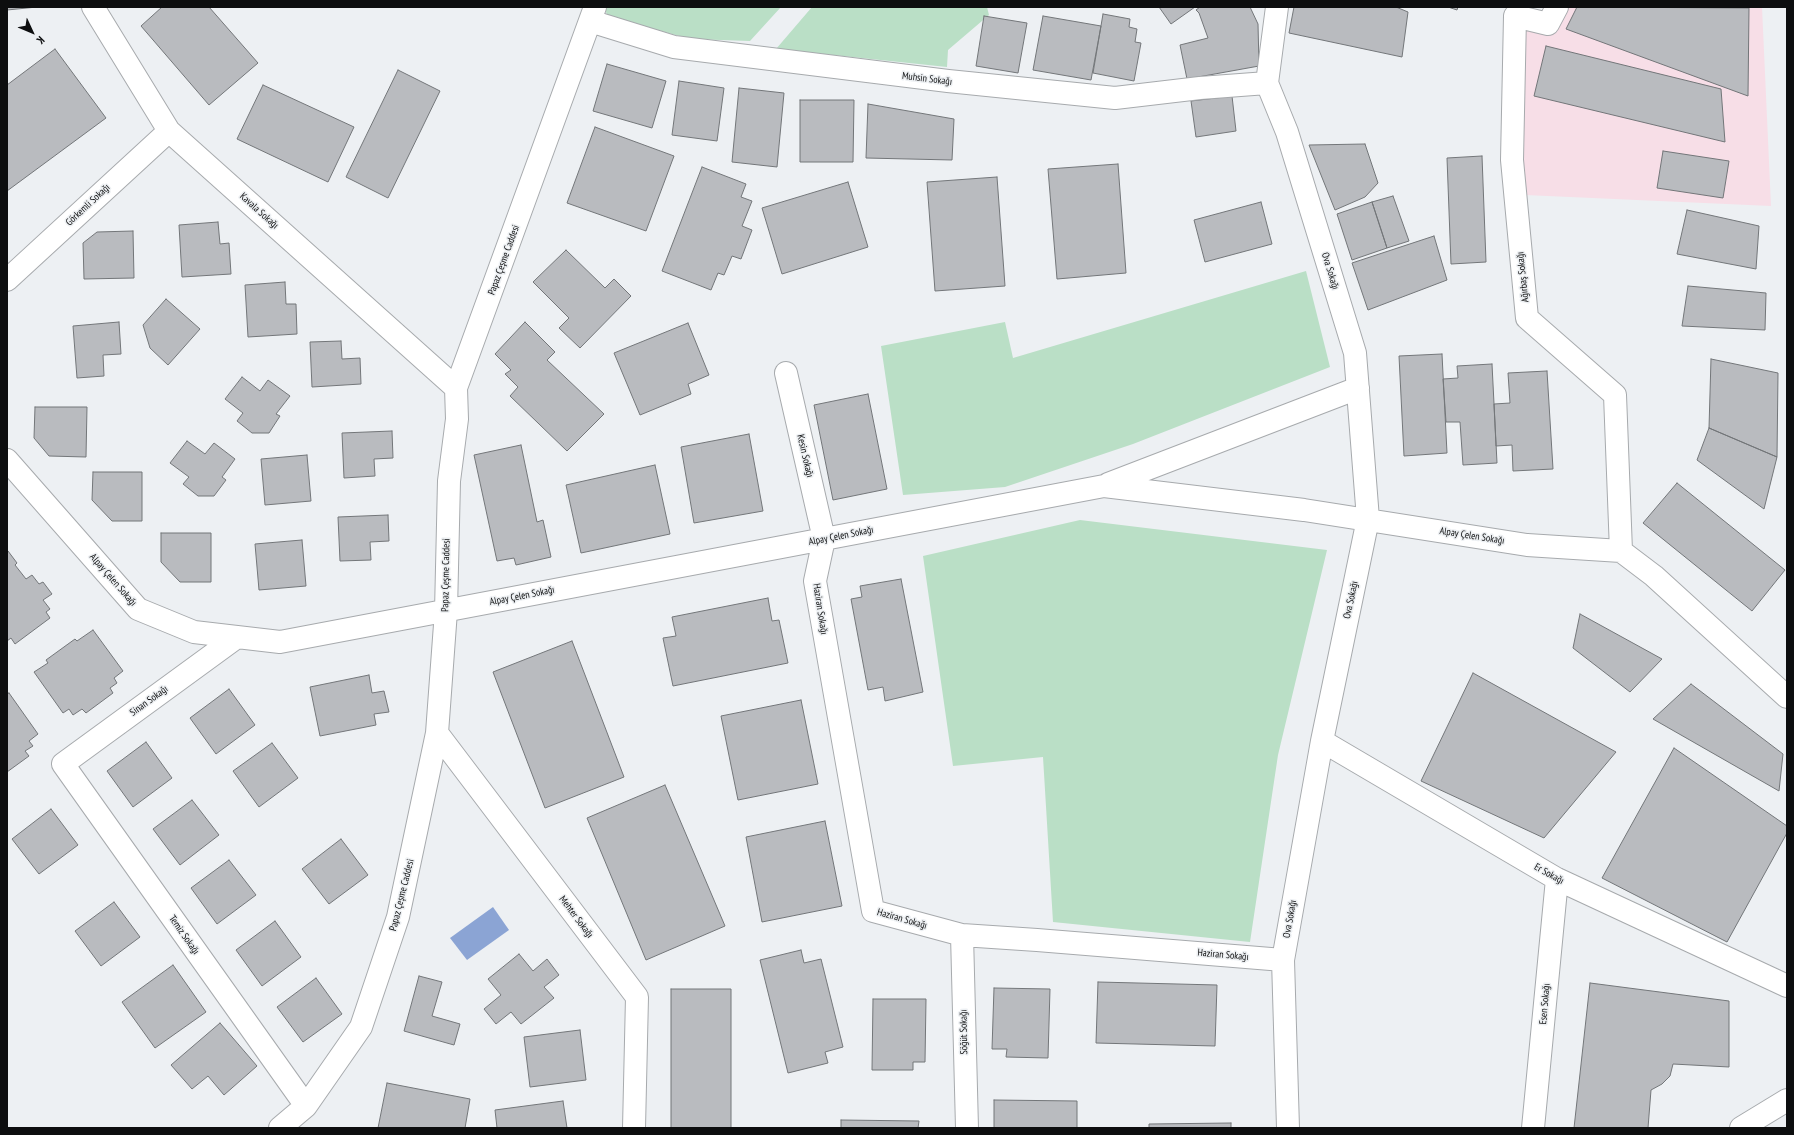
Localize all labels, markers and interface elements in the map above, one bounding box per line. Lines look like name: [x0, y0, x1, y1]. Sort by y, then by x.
north arrow: [12, 12, 52, 52]
text: K: [34, 33, 48, 47]
street label: Muhsin Sokağı: [901, 70, 953, 88]
street label: Görkemli Sokağı: [63, 182, 113, 228]
street label: Kavala Sokağı: [237, 190, 281, 232]
street label: Papaz Çeşme Caddesi: [486, 223, 522, 297]
street label: Ova Sokağı: [1319, 251, 1341, 291]
street label: Ağırbaş Sokağı: [1514, 251, 1532, 303]
street label: Kesin Sokağı: [794, 433, 816, 479]
street label: Alpay Çelen Sokağı: [808, 524, 874, 548]
street label: Alpay Çelen Sokağı: [1439, 525, 1505, 547]
street label: Papaz Çeşme Caddesi: [439, 538, 453, 612]
street label: Alpay Çelen Sokağı: [87, 551, 139, 609]
street label: Ova Sokağı: [1341, 580, 1361, 620]
street label: Haziran Sokağı: [810, 583, 830, 635]
street label: Alpay Çelen Sokağı: [489, 584, 555, 608]
street label: Sinan Sokağı: [128, 683, 170, 719]
street label: Papaz Çeşme Caddesi: [387, 858, 417, 932]
street label: Er Sokağı: [1532, 861, 1566, 887]
street label: Mehter Sokağı: [556, 894, 596, 940]
street label: Ova Sokağı: [1281, 899, 1299, 939]
street label: Haziran Sokağı: [876, 906, 928, 932]
street label: Temiz Sokağı: [166, 913, 202, 957]
street label: Haziran Sokağı: [1197, 947, 1249, 963]
street label: Esen Sokağı: [1537, 983, 1553, 1025]
street label: Söğüt Sokağı: [958, 1009, 970, 1055]

